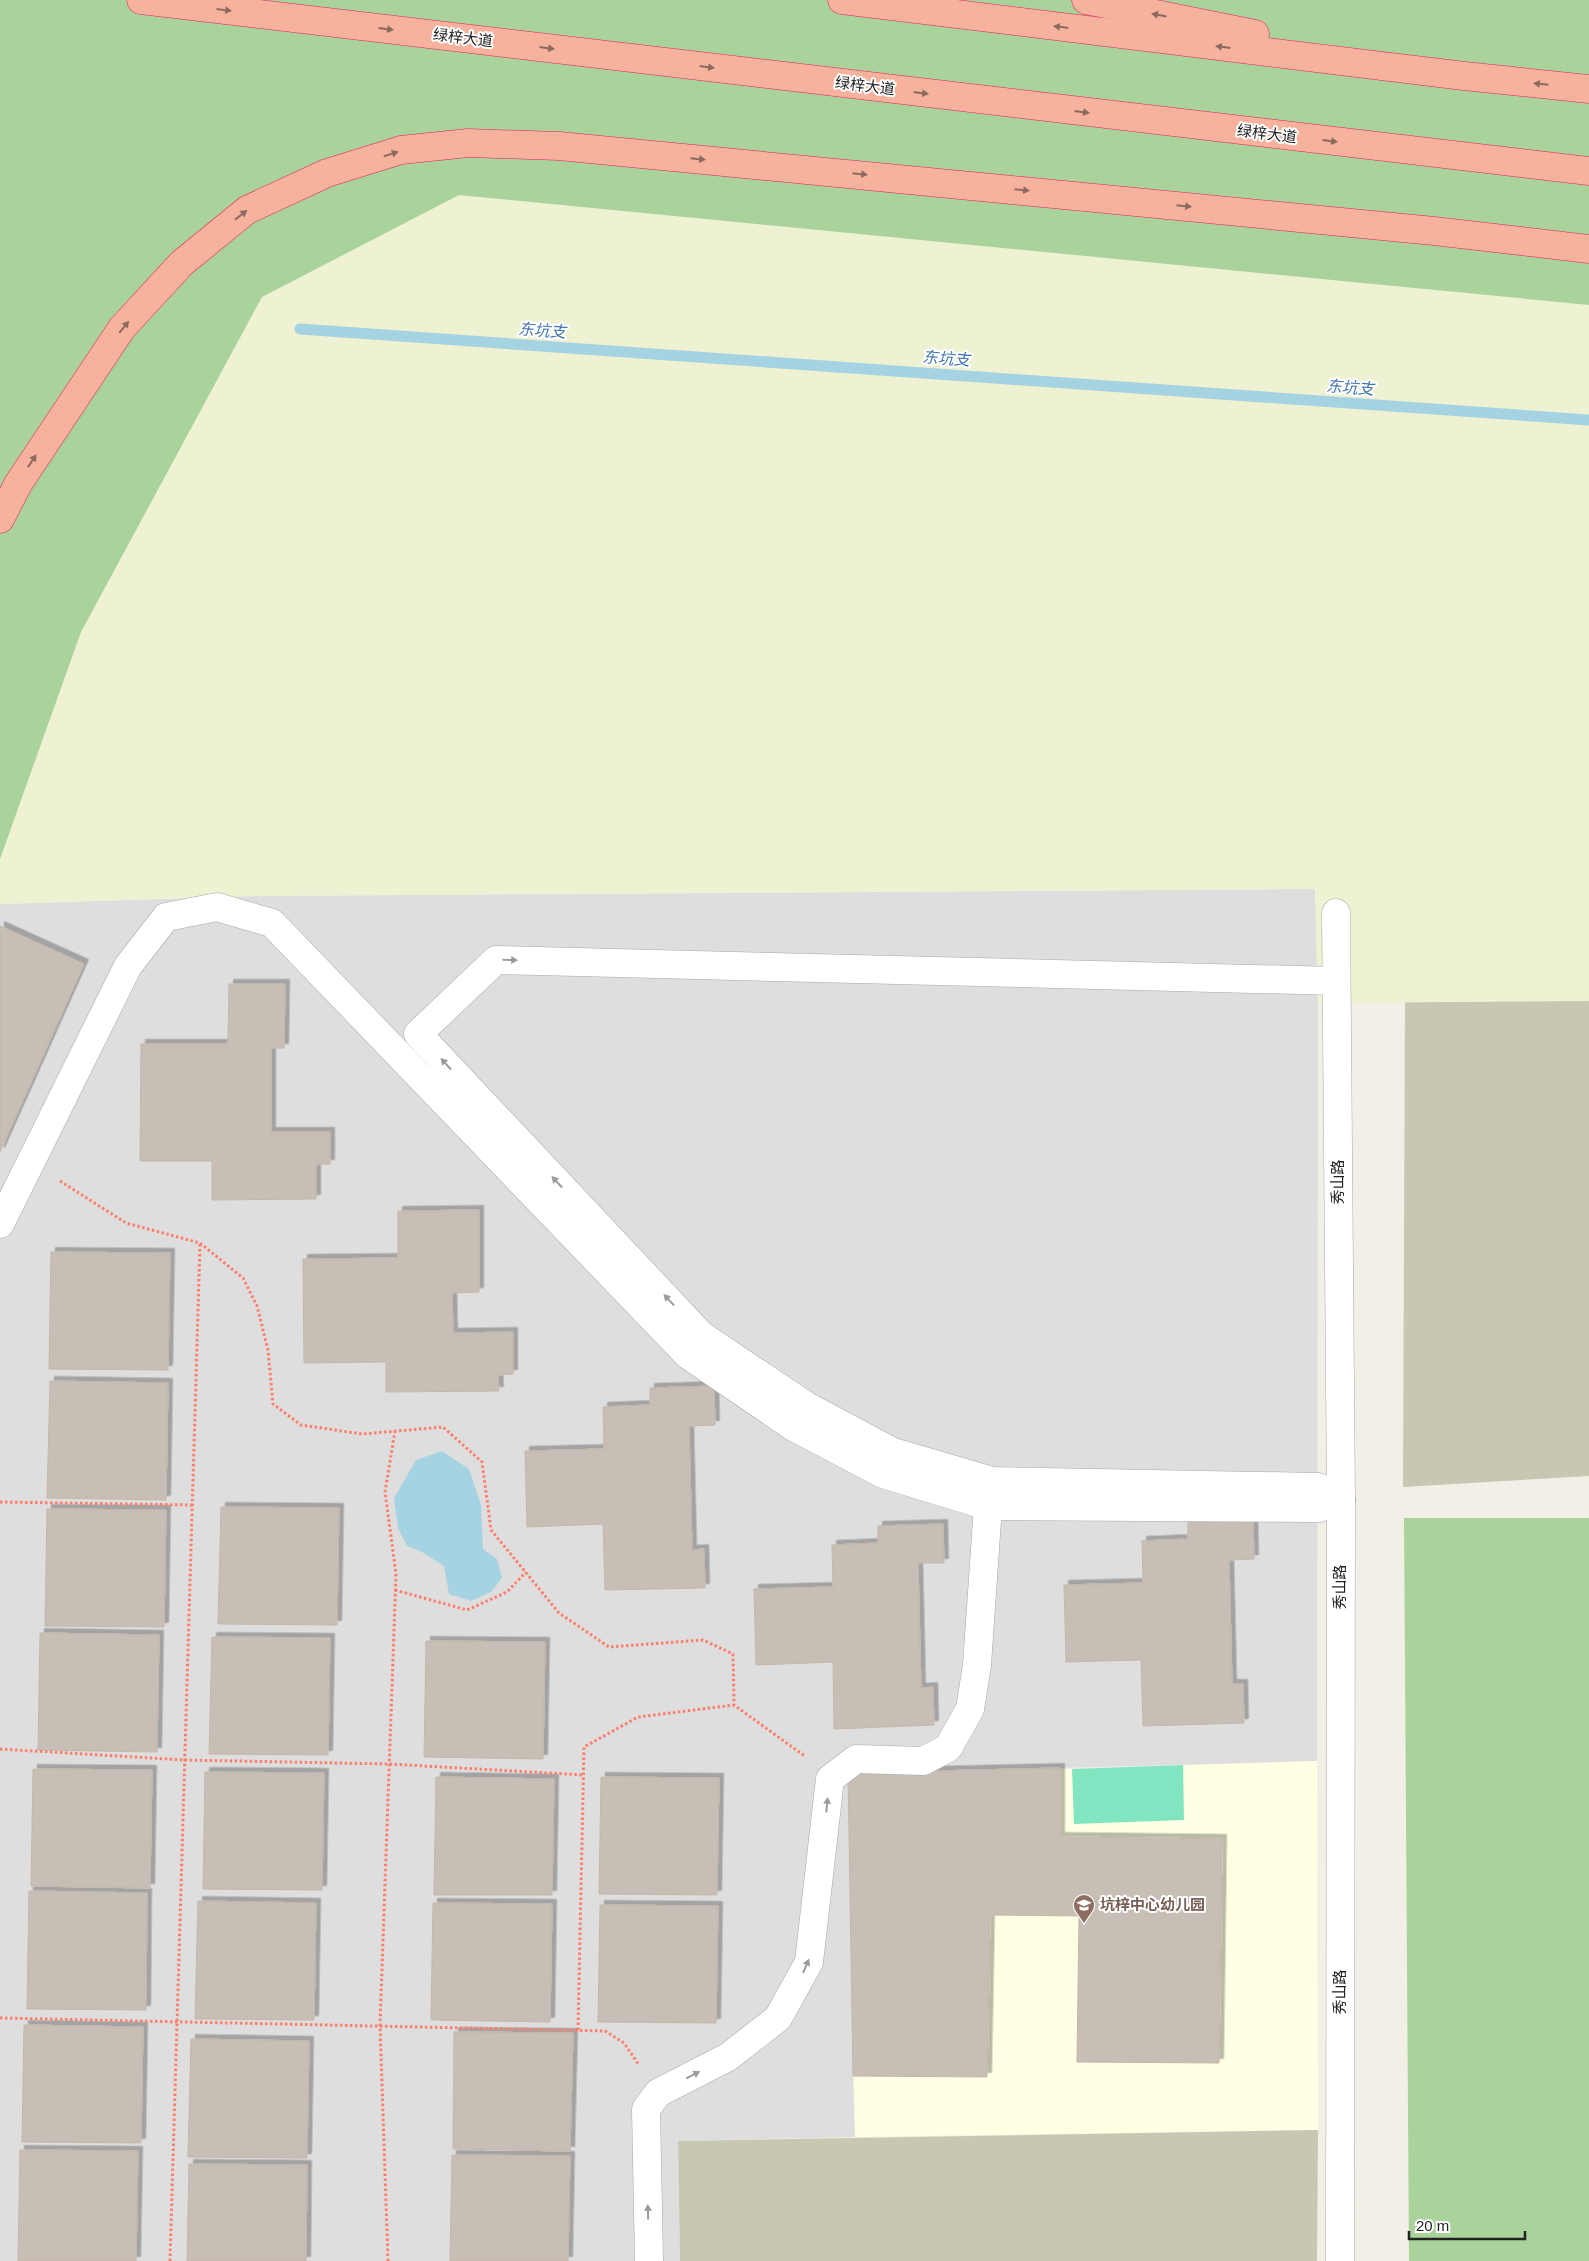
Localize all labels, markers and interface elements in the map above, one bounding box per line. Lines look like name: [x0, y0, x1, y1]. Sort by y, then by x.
one-way arrow: [217, 6, 233, 14]
one-way arrow: [1152, 11, 1167, 19]
one-way arrow: [1053, 23, 1069, 31]
one-way arrow: [378, 25, 394, 33]
street label: 绿梓大道: [432, 25, 494, 50]
one-way arrow: [1214, 43, 1230, 51]
one-way arrow: [540, 44, 556, 52]
one-way arrow: [700, 63, 716, 71]
street label: 绿梓大道: [834, 73, 896, 98]
one-way arrow: [1532, 80, 1548, 88]
one-way arrow: [913, 89, 929, 97]
one-way arrow: [1074, 108, 1090, 116]
street label: 绿梓大道: [1236, 121, 1298, 146]
one-way arrow: [1323, 137, 1339, 145]
one-way arrow: [383, 149, 398, 157]
one-way arrow: [691, 155, 707, 163]
one-way arrow: [852, 171, 868, 179]
one-way arrow: [1014, 186, 1030, 194]
one-way arrow: [1176, 202, 1192, 210]
one-way arrow: [234, 210, 248, 220]
water label: 东坑支: [517, 320, 568, 341]
one-way arrow: [118, 321, 129, 334]
water label: 东坑支: [921, 348, 972, 369]
water label: 东坑支: [1325, 377, 1376, 398]
one-way arrow: [28, 454, 37, 468]
one-way arrow: [503, 956, 519, 964]
one-way arrow: [440, 1058, 452, 1070]
street label: 秀山路: [1329, 1159, 1346, 1205]
one-way arrow: [551, 1176, 563, 1188]
one-way arrow: [663, 1295, 675, 1307]
street label: 秀山路: [1331, 1564, 1348, 1610]
one-way arrow: [823, 1797, 831, 1813]
school or university icon: 坑梓中心幼儿园: [1072, 1893, 1096, 1924]
place label: 坑梓中心幼儿园: [1100, 1896, 1205, 1913]
one-way arrow: [803, 1959, 811, 1973]
street label: 秀山路: [1331, 1969, 1348, 2015]
one-way arrow: [686, 2071, 700, 2079]
one-way arrow: [644, 2204, 652, 2220]
scale bar: [1409, 2208, 1525, 2240]
text: 20 m: [1416, 2217, 1449, 2234]

